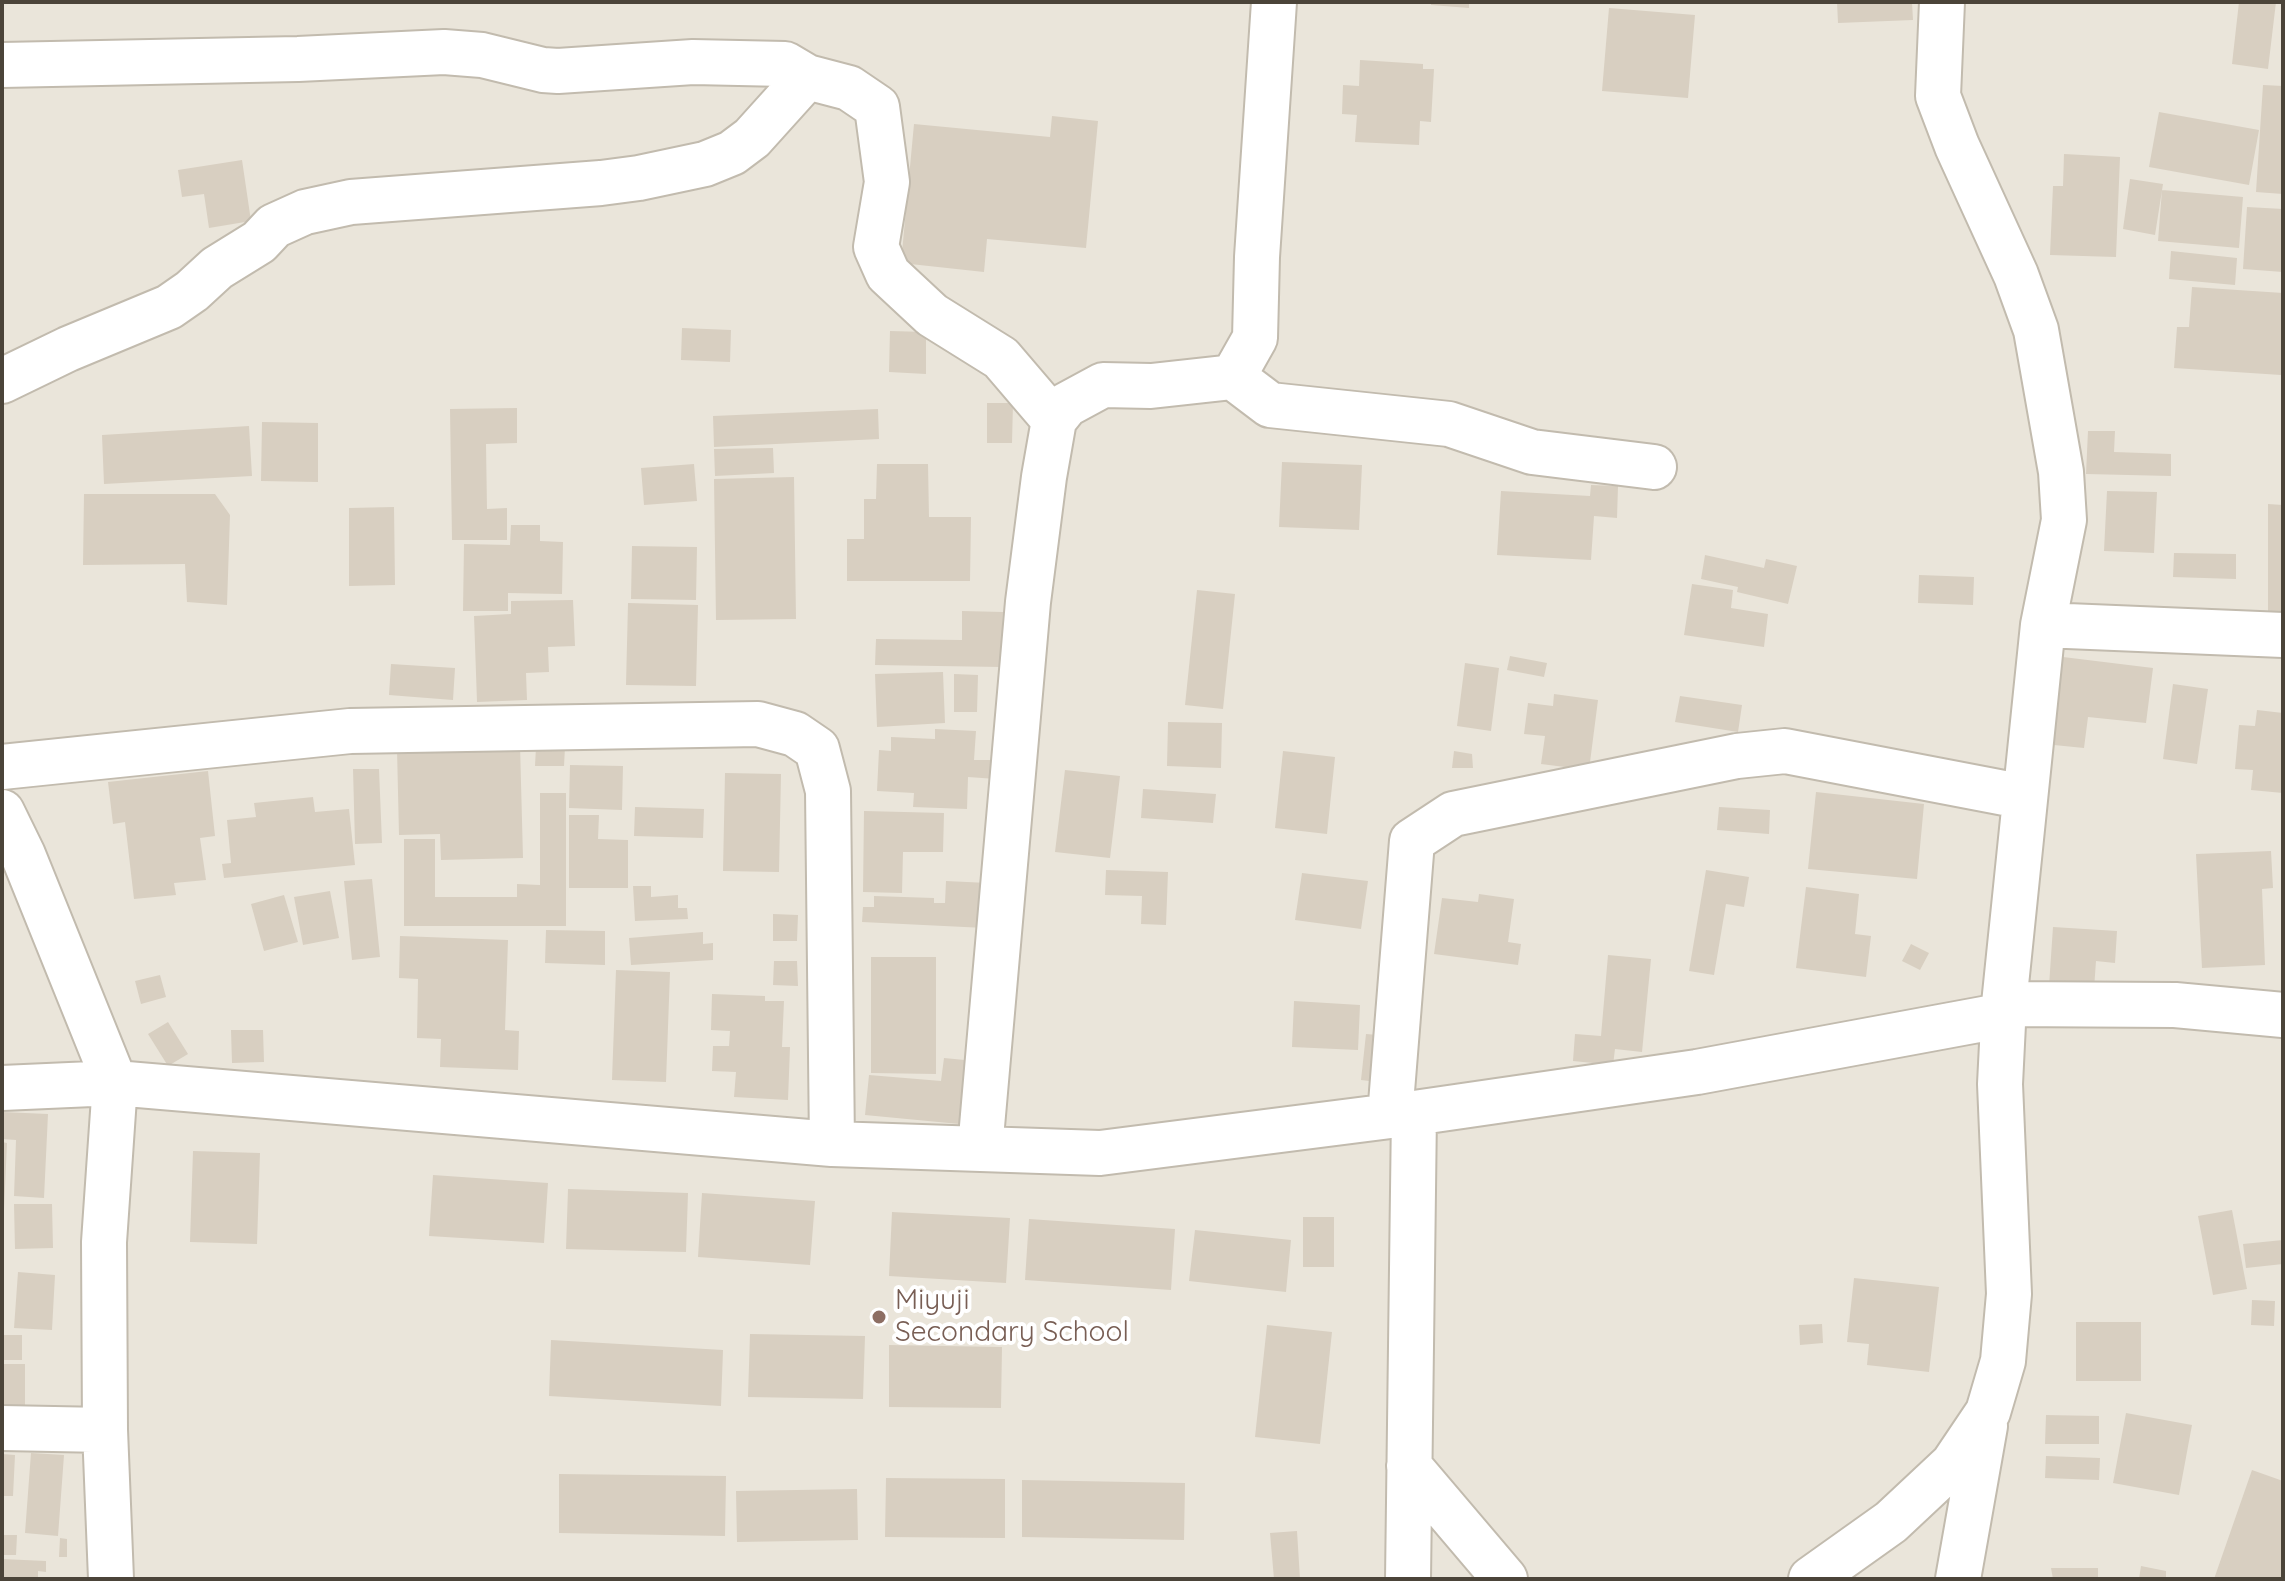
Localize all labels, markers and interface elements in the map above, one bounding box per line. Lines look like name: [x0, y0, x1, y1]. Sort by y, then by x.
place label: Miyuji Secondary School: [895, 1284, 1129, 1350]
marker: Miyuji Secondary School: [870, 1308, 888, 1326]

